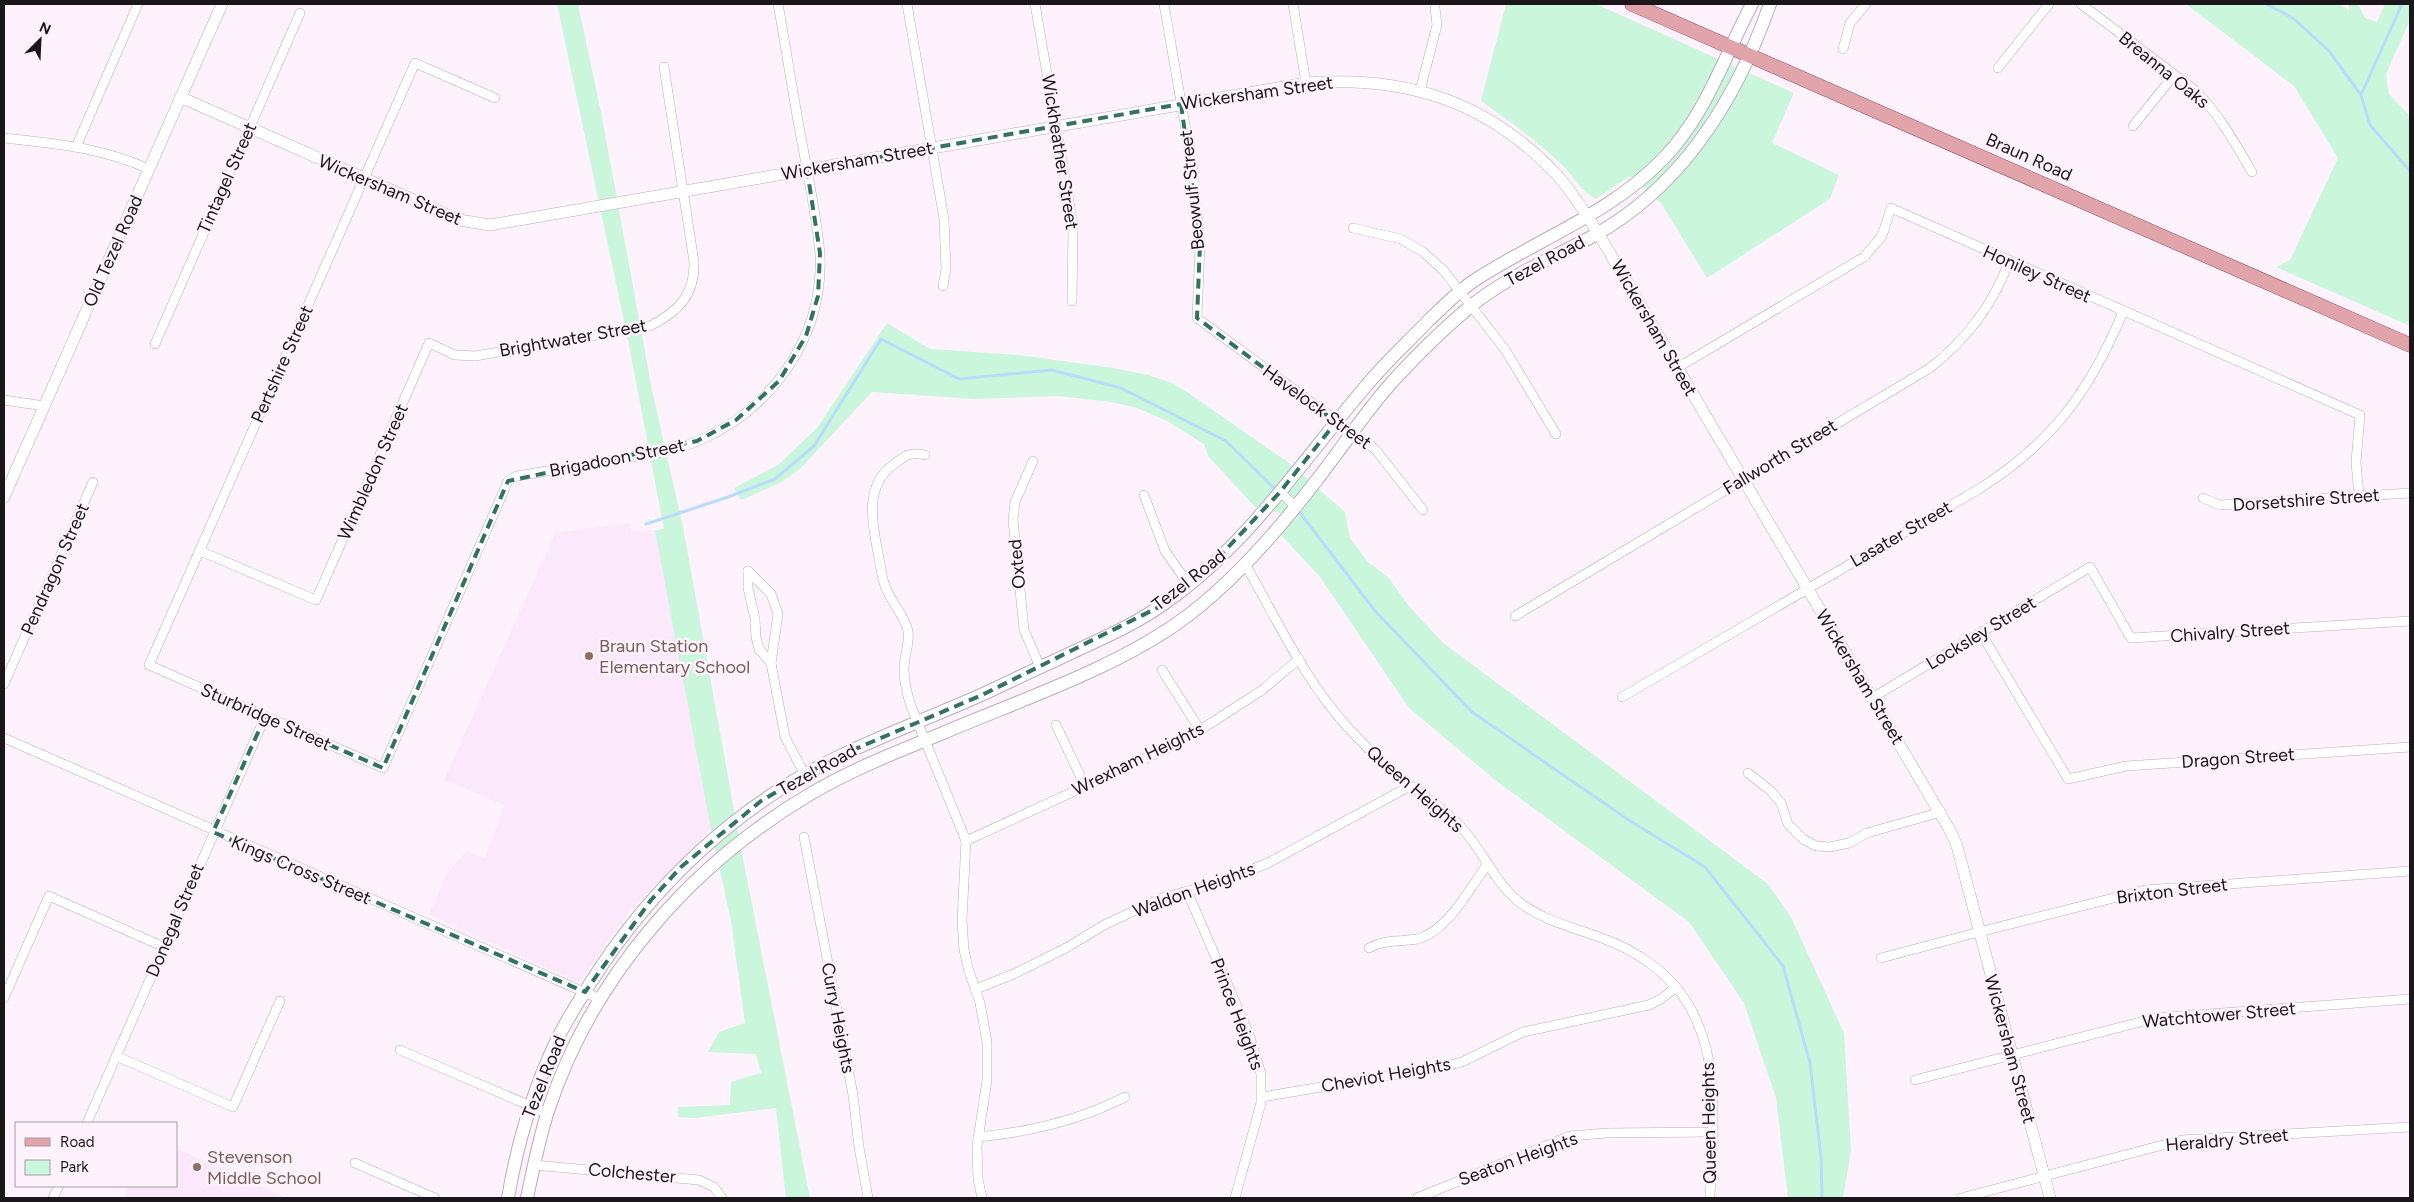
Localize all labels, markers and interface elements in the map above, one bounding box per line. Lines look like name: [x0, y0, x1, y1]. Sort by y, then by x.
north arrow: [15, 15, 65, 65]
text: N: [37, 19, 53, 39]
street label: Breanna Oaks: [2114, 27, 2214, 113]
street label: Wickersham Street: [1180, 71, 1335, 115]
street label: Wickheather Street: [1037, 73, 1083, 231]
street label: Tintagel Street: [193, 119, 261, 237]
street label: Braun Road: [1982, 128, 2076, 186]
street label: Beowulf Street: [1175, 129, 1209, 251]
street label: Wickersham Street: [780, 137, 935, 185]
street label: Wickersham Street: [315, 150, 465, 230]
street label: Old Tezel Road: [79, 192, 147, 310]
street label: Tezel Road: [1501, 231, 1589, 291]
street label: Honiley Street: [1980, 240, 2095, 308]
street label: Wickersham Street: [1606, 256, 1702, 400]
street label: Pertshire Street: [246, 302, 318, 426]
street label: Brightwater Street: [498, 314, 649, 362]
street label: Havelock Street: [1258, 360, 1376, 454]
street label: Wimbledon Street: [333, 400, 413, 544]
street label: Fallworth Street: [1719, 414, 1841, 500]
street label: Brigadoon Street: [547, 434, 687, 482]
street label: Dorsetshire Street: [2232, 484, 2380, 516]
street label: Lasater Street: [1846, 496, 1956, 572]
street label: Pendragon Street: [16, 500, 94, 638]
street label: Oxted: [1004, 538, 1030, 590]
street label: Tezel Road: [1148, 544, 1230, 616]
street label: Locksley Street: [1922, 591, 2040, 674]
street label: Wickersham Street: [1811, 606, 1909, 749]
street label: Chivalry Street: [2169, 617, 2291, 647]
place label: Braun Station Elementary School: [599, 635, 750, 678]
marker: Braun Station Elementary School: [583, 650, 595, 662]
street label: Sturbridge Street: [197, 678, 335, 756]
street label: Wrexham Heights: [1069, 718, 1207, 800]
street label: Tezel Road: [774, 739, 860, 801]
street label: Queen Heights: [1362, 741, 1468, 837]
street label: Dragon Street: [2181, 743, 2296, 773]
street label: Kings Cross Street: [228, 831, 374, 909]
street label: Waldon Heights: [1130, 858, 1258, 922]
street label: Donegal Street: [141, 860, 209, 980]
street label: Brixton Street: [2115, 873, 2229, 909]
street label: Prince Heights: [1206, 955, 1268, 1073]
street label: Curry Heights: [816, 961, 860, 1075]
street label: Wickersham Street: [1980, 972, 2041, 1126]
street label: Watchtower Street: [2141, 997, 2297, 1033]
street label: Tezel Road: [517, 1032, 571, 1122]
street label: Cheviot Heights: [1320, 1053, 1452, 1097]
street label: Queen Heights: [1697, 1062, 1721, 1184]
legend: [15, 1122, 178, 1187]
street label: Heraldry Street: [2165, 1124, 2290, 1156]
street label: Seaton Heights: [1455, 1127, 1581, 1191]
text: Road: [60, 1133, 95, 1151]
place label: Stevenson Middle School: [207, 1146, 321, 1189]
text: Park: [60, 1158, 89, 1176]
street label: Colchester: [587, 1158, 677, 1188]
marker: Stevenson Middle School: [191, 1161, 203, 1173]

